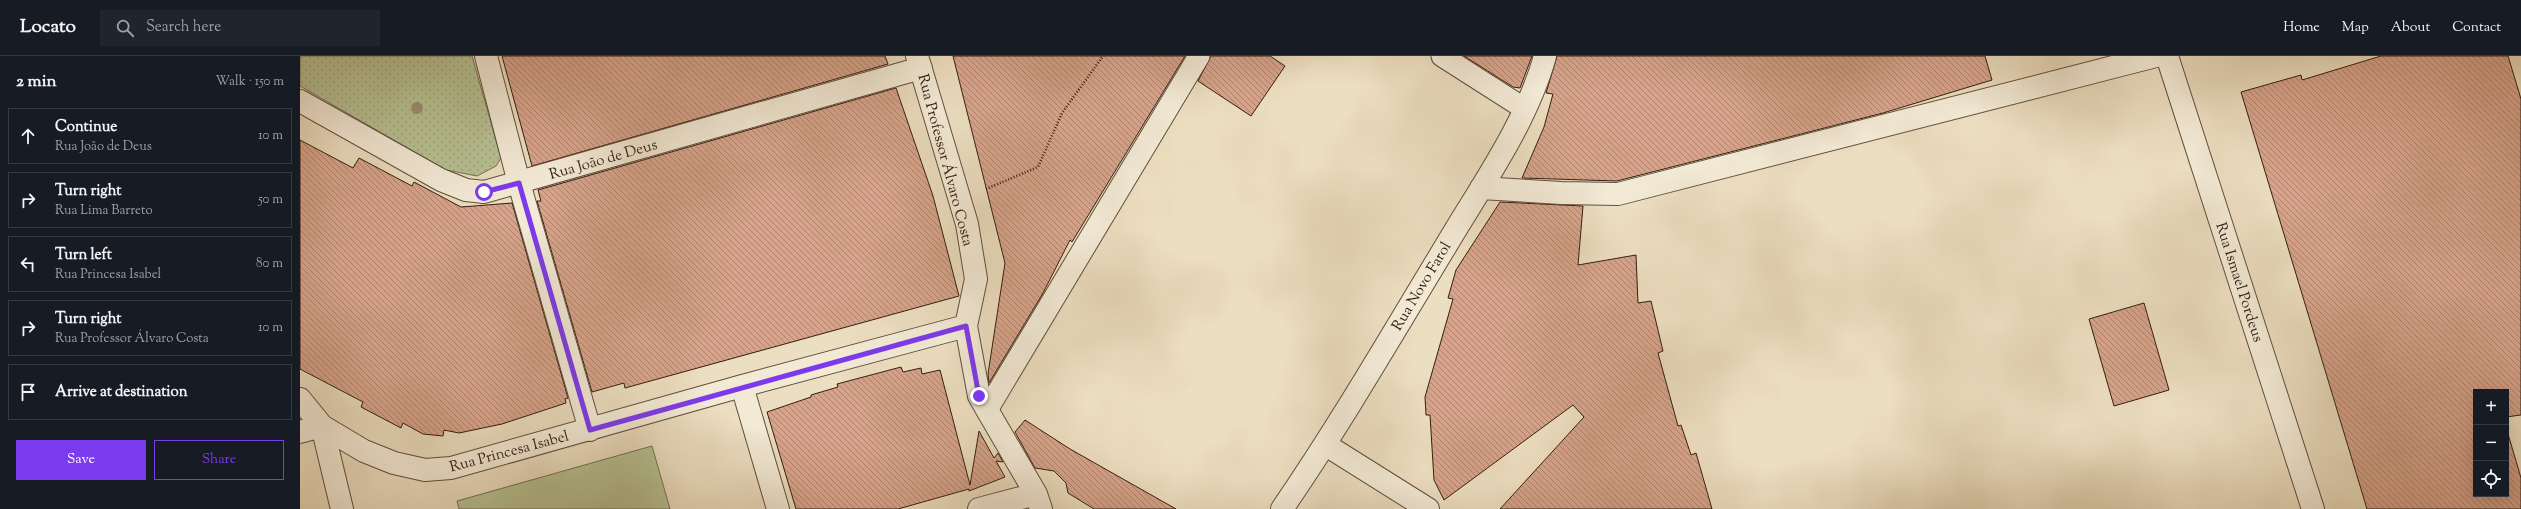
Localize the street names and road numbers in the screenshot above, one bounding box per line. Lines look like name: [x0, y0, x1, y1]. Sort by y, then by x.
street label: Rua Professor Álvaro Costa: [911, 72, 979, 249]
street label: Rua João de Deus: [547, 135, 660, 186]
street label: Rua Ismael Pordeus: [2209, 220, 2268, 345]
street label: Rua Novo Farol: [1387, 238, 1457, 335]
street label: Rua Princesa Isabel: [447, 426, 571, 478]

